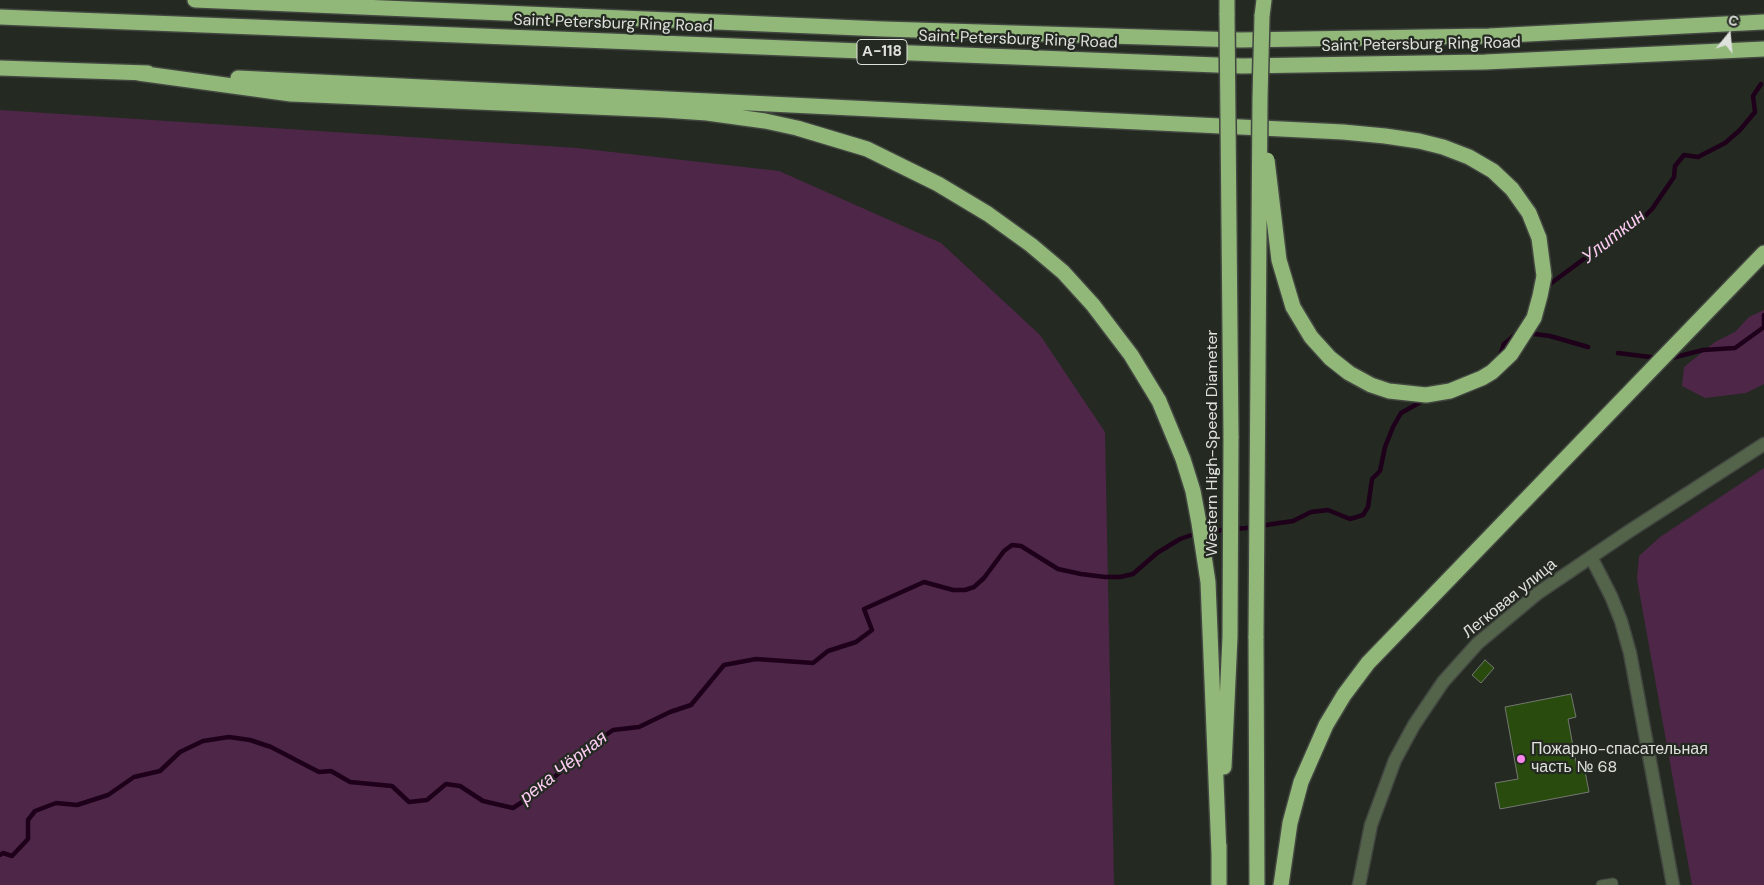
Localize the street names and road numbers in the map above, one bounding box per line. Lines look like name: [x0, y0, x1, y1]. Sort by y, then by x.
street label: Saint Petersburg Ring Road: [513, 11, 713, 37]
street label: Saint Petersburg Ring Road: [918, 27, 1118, 53]
street label: Saint Petersburg Ring Road: [1321, 34, 1521, 56]
road number: А-118: [857, 40, 907, 64]
street label: Western High-Speed Diameter: [1203, 330, 1223, 556]
street label: Легковая улица: [1459, 555, 1561, 643]

